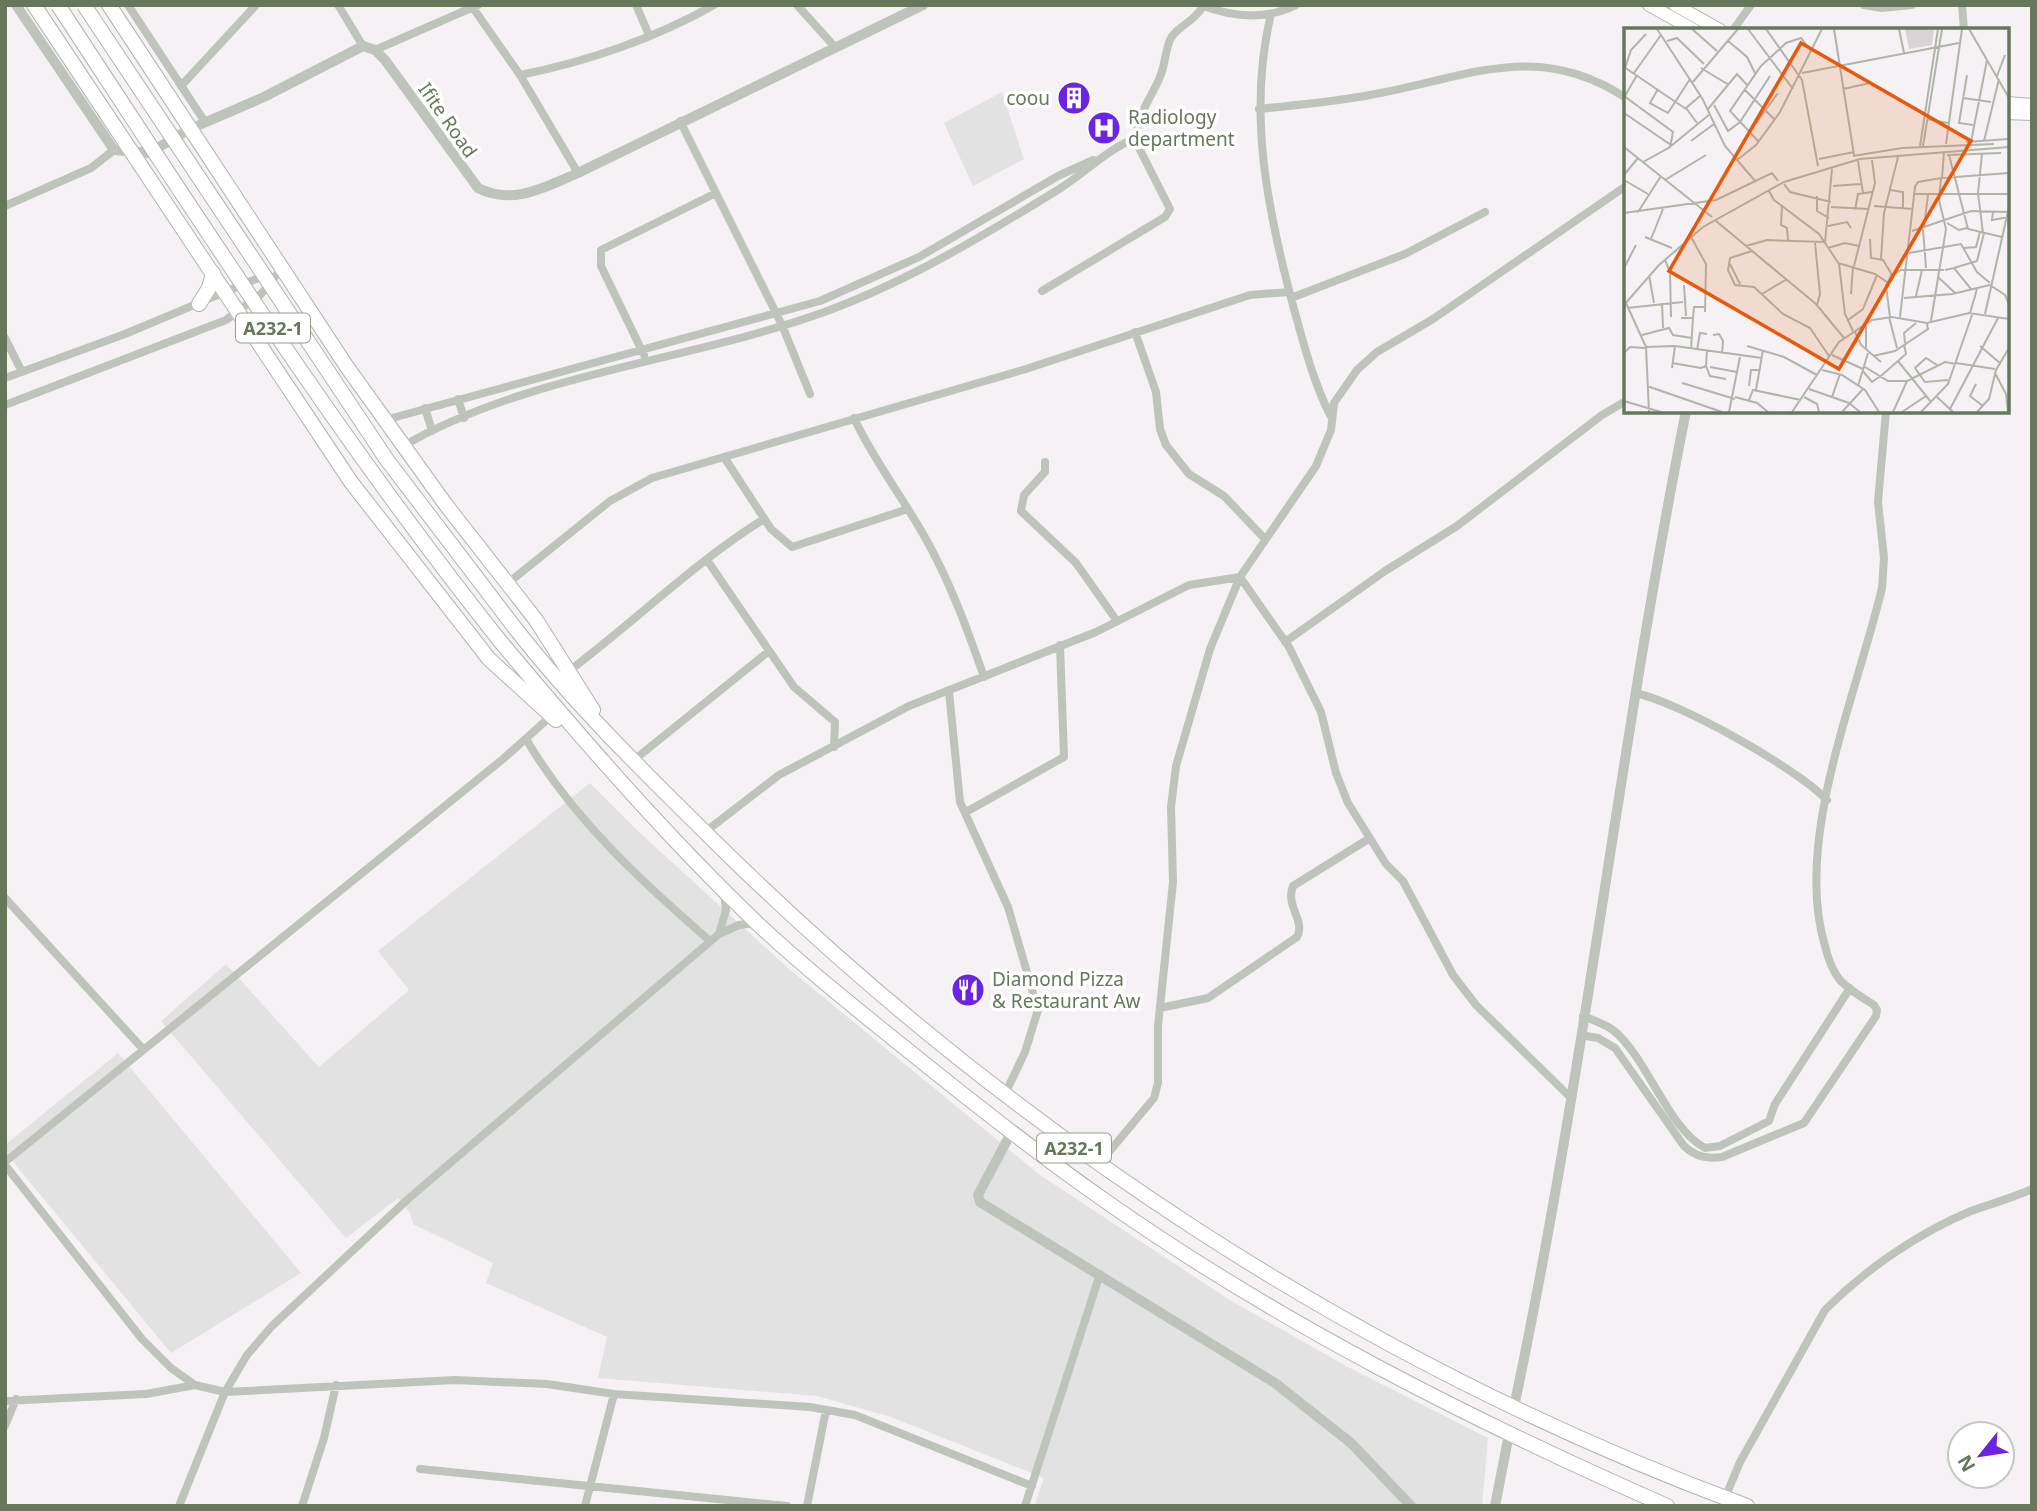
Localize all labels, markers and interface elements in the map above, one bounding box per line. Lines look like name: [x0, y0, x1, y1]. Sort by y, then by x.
inset map: [1624, 28, 2009, 413]
street label: Ifite Road: [413, 77, 483, 163]
building icon: coou: [1055, 79, 1093, 117]
place label: coou: [1006, 85, 1050, 111]
place label: Radiology department: [1128, 104, 1235, 152]
hospital icon: Radiology department: [1085, 109, 1123, 147]
road number: A232-1: [236, 314, 310, 342]
place label: Diamond Pizza & Restaurant Aw: [992, 966, 1141, 1014]
restaurant icon: Diamond Pizza & Restaurant Aw: [949, 971, 987, 1009]
road number: A232-1: [1037, 1134, 1111, 1162]
north arrow: [1946, 1420, 2016, 1490]
text: N: [1951, 1450, 1981, 1477]

